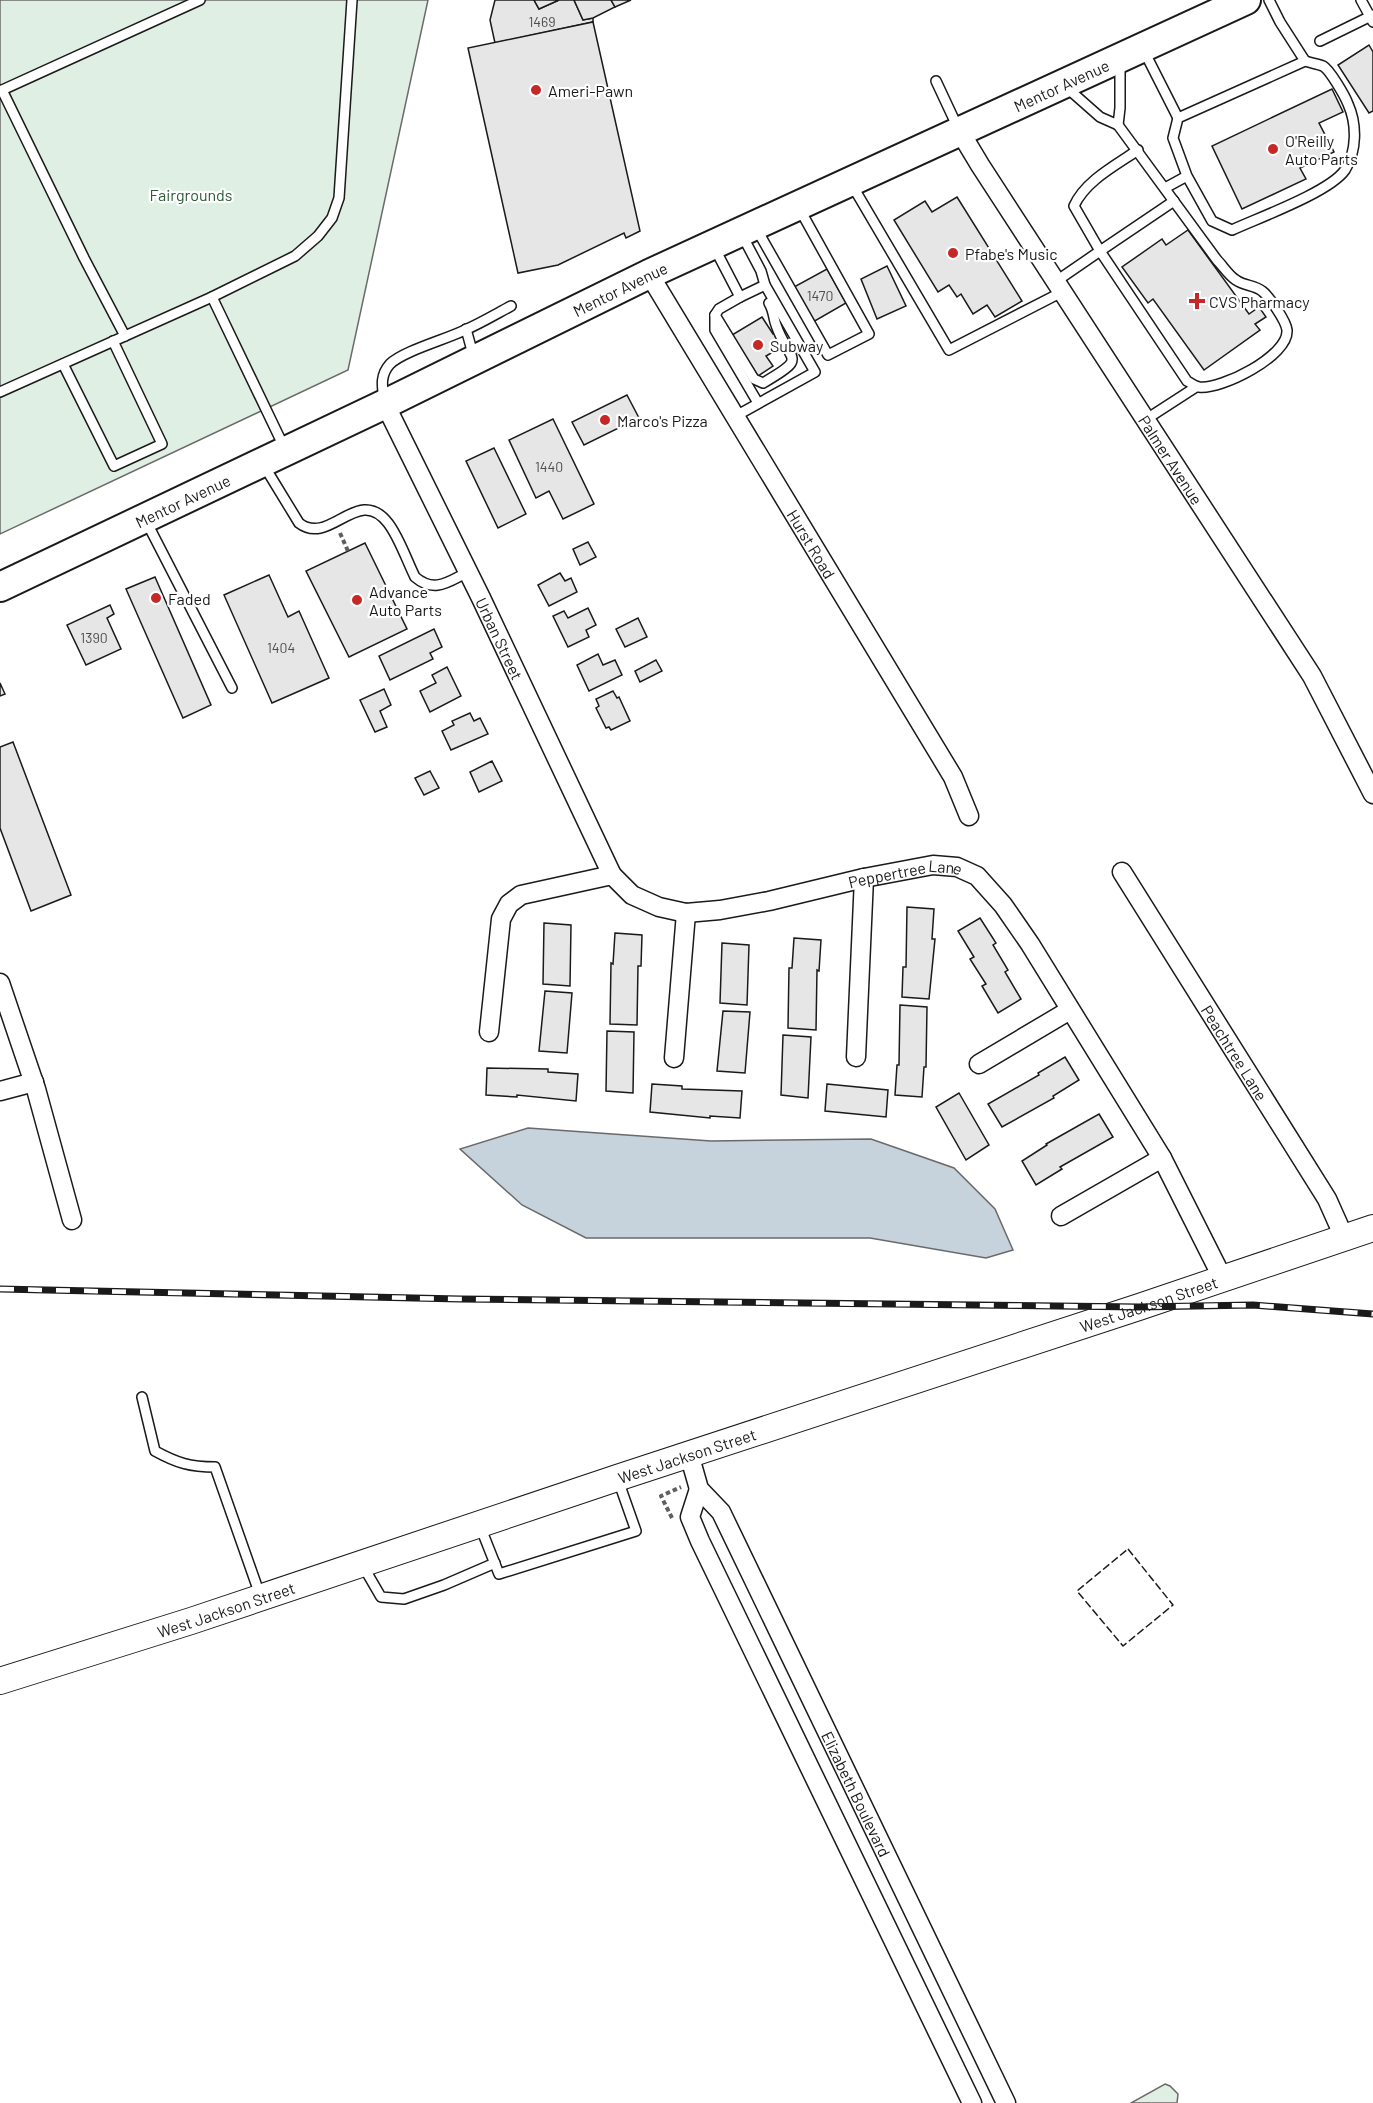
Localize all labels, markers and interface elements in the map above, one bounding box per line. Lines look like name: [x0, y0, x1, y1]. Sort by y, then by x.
house number: 1469: [528, 13, 556, 30]
street label: Mentor Avenue: [1010, 55, 1112, 115]
place label: Ameri-Pawn: [548, 81, 633, 100]
marker: Ameri-Pawn: [529, 83, 543, 97]
place label: O'Reilly Auto Parts: [1285, 131, 1358, 168]
marker: O'Reilly Auto Parts: [1266, 142, 1280, 156]
park label: Fairgrounds: [149, 185, 233, 204]
place label: Pfabe's Music: [965, 244, 1058, 263]
marker: Pfabe's Music: [946, 246, 960, 260]
street label: Mentor Avenue: [569, 257, 670, 320]
house number: 1470: [807, 287, 833, 304]
place label: CVS Pharmacy: [1209, 292, 1310, 311]
marker: CVS Pharmacy: [1190, 294, 1204, 308]
place label: Subway: [770, 336, 824, 355]
marker: Subway: [751, 338, 765, 352]
place label: Marco's Pizza: [617, 411, 708, 430]
street label: Palmer Avenue: [1135, 411, 1207, 508]
marker: Marco's Pizza: [598, 413, 612, 427]
house number: 1440: [535, 458, 563, 475]
street label: Mentor Avenue: [132, 470, 233, 531]
street label: Hurst Road: [784, 506, 840, 581]
place label: Advance Auto Parts: [369, 582, 442, 619]
place label: Faded: [168, 589, 211, 608]
marker: Faded: [149, 591, 163, 605]
marker: Advance Auto Parts: [350, 593, 364, 607]
street label: Urban Street: [472, 594, 528, 682]
house number: 1390: [80, 629, 108, 646]
house number: 1404: [267, 639, 295, 656]
street label: Peppertree Lane: [846, 855, 966, 891]
street label: Peachtree Lane: [1198, 1001, 1272, 1104]
street label: West Jackson Street: [1077, 1272, 1220, 1335]
street label: West Jackson Street: [615, 1424, 758, 1487]
street label: West Jackson Street: [155, 1577, 297, 1641]
street label: Elizabeth Boulevard: [819, 1728, 895, 1860]

